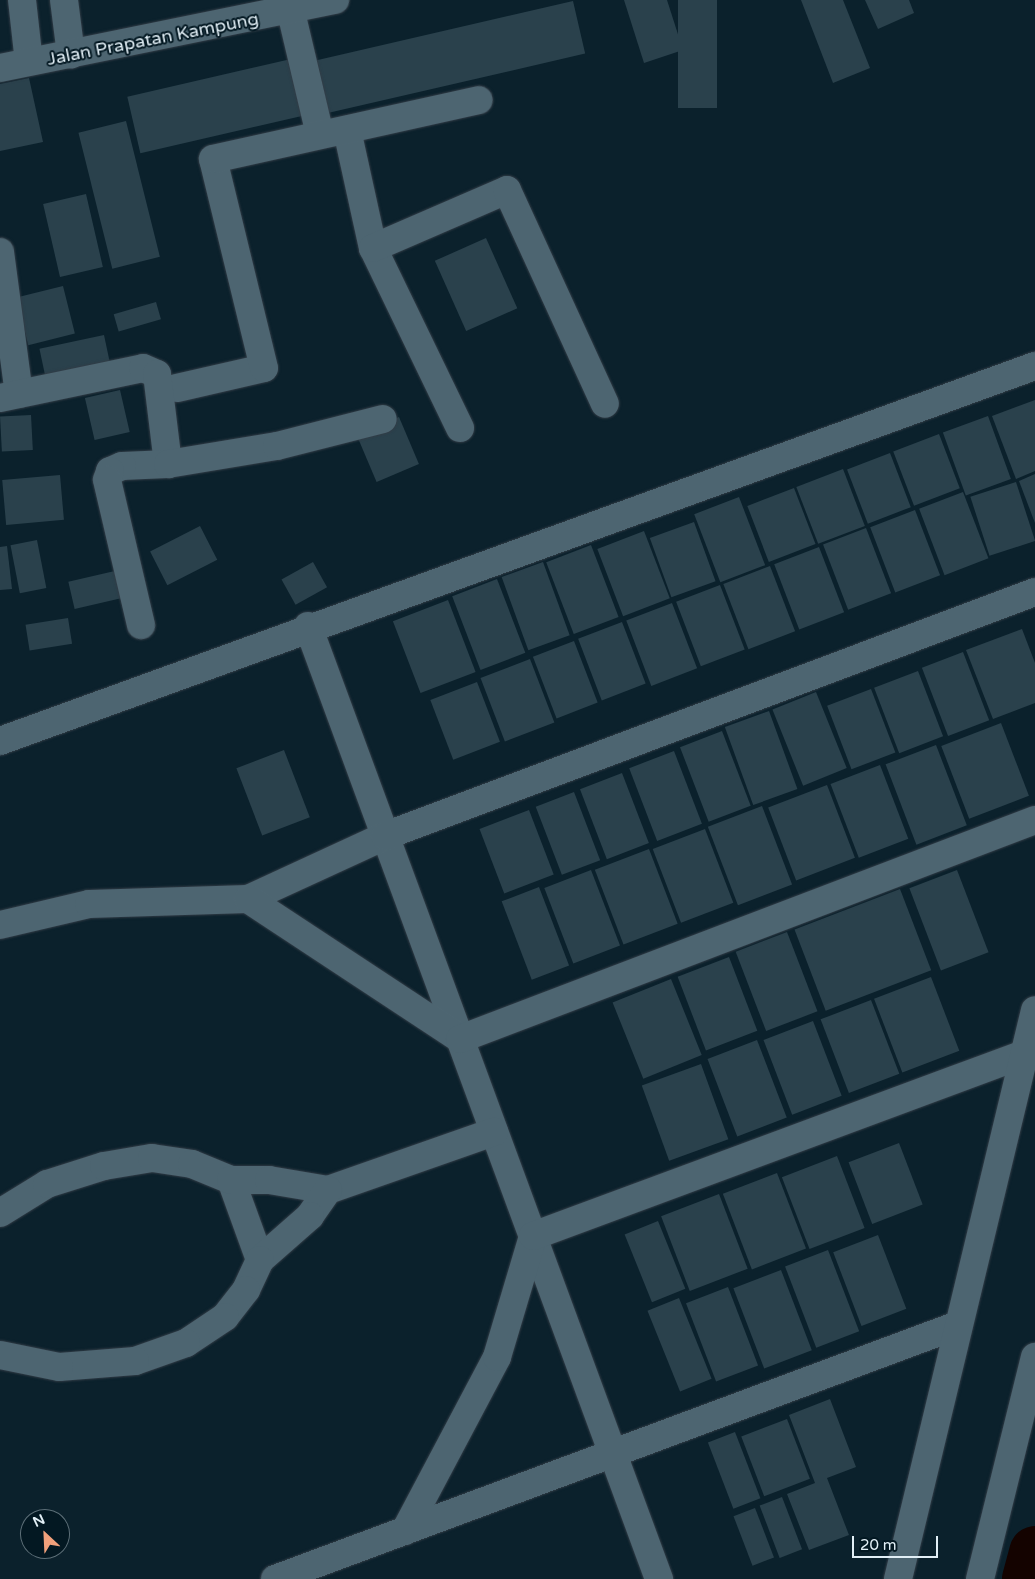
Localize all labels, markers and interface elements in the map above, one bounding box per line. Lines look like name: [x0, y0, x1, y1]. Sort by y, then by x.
street label: Jalan Prapatan Kampung: [45, 8, 261, 70]
north arrow: [20, 1509, 70, 1559]
text: N: [30, 1511, 48, 1531]
scale bar: [855, 1526, 941, 1558]
text: 20 m: [860, 1536, 897, 1554]

